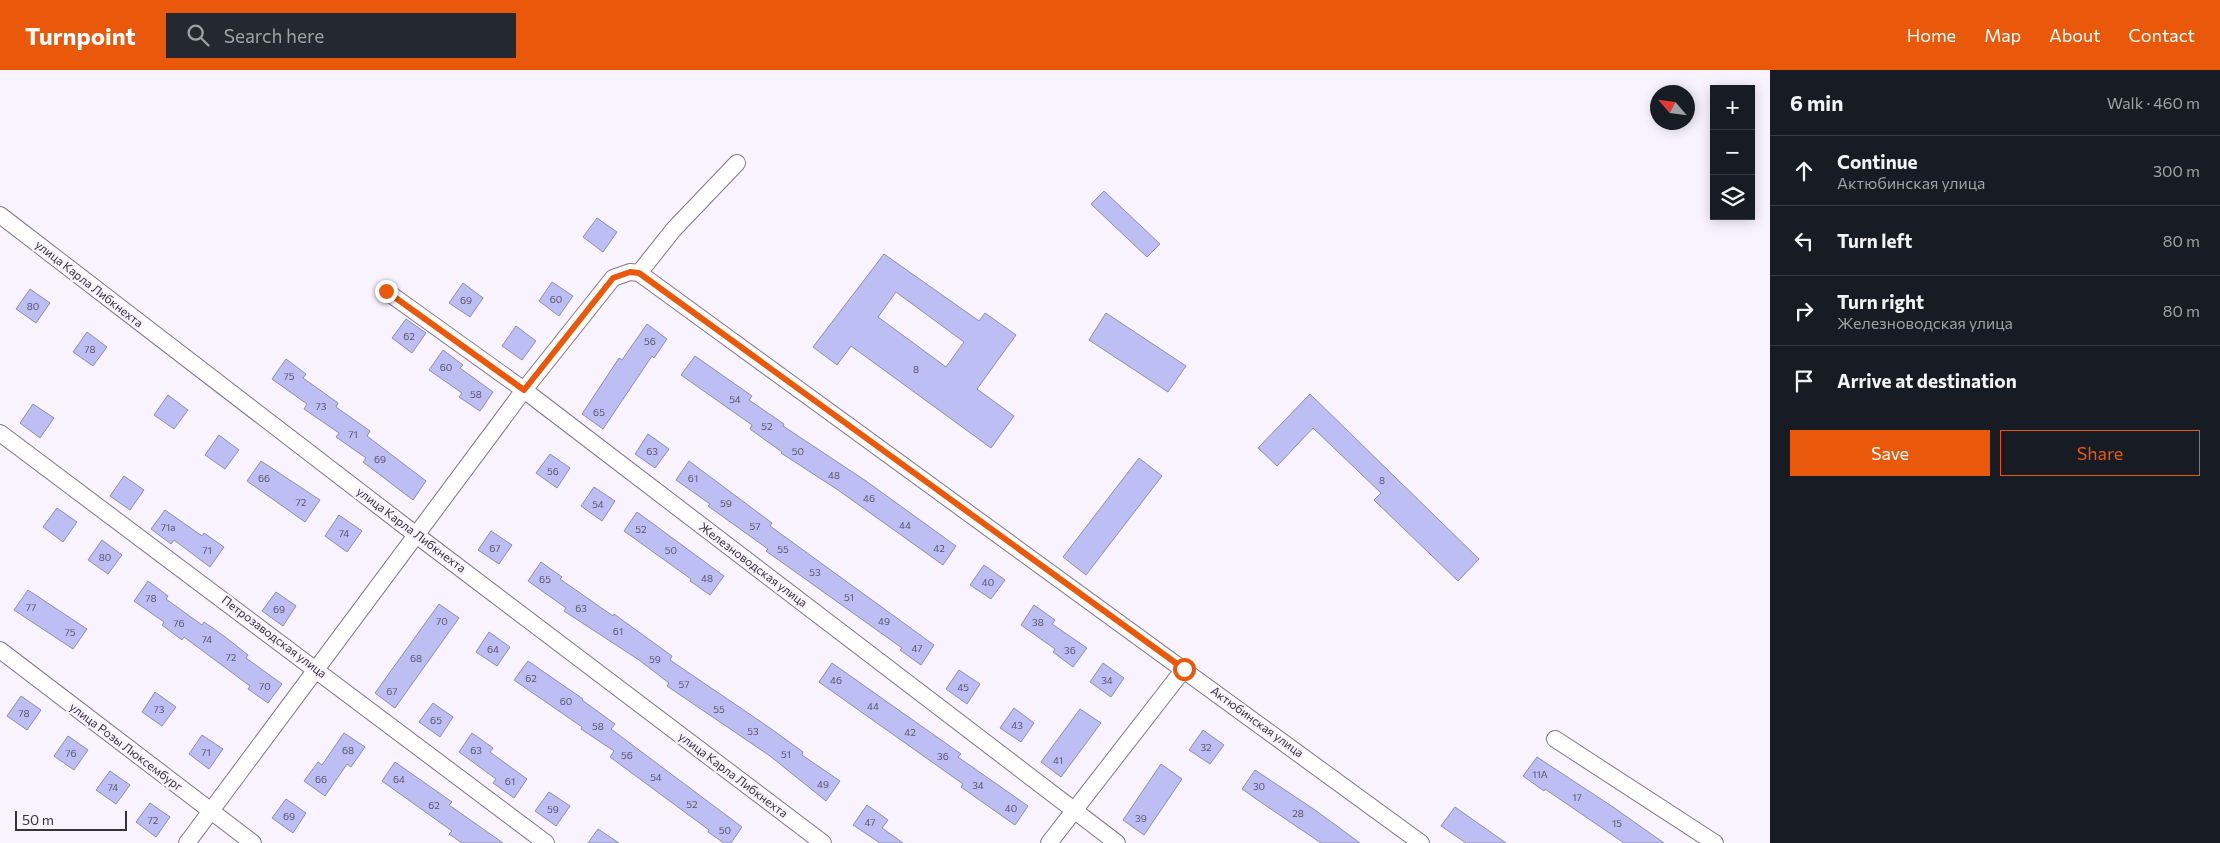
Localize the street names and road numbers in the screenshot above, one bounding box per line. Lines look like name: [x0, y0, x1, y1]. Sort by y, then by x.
street label: улица Карла Либкнехта: [33, 237, 146, 330]
street label: улица Карла Либкнехта: [354, 484, 469, 575]
street label: Железноводская улица: [697, 519, 810, 609]
street label: Петрозаводская улица: [219, 592, 330, 680]
street label: Актюбинская улица: [1208, 683, 1307, 760]
street label: улица Розы Люксембург: [67, 699, 186, 793]
street label: улица Карла Либкнехта: [676, 729, 791, 820]

